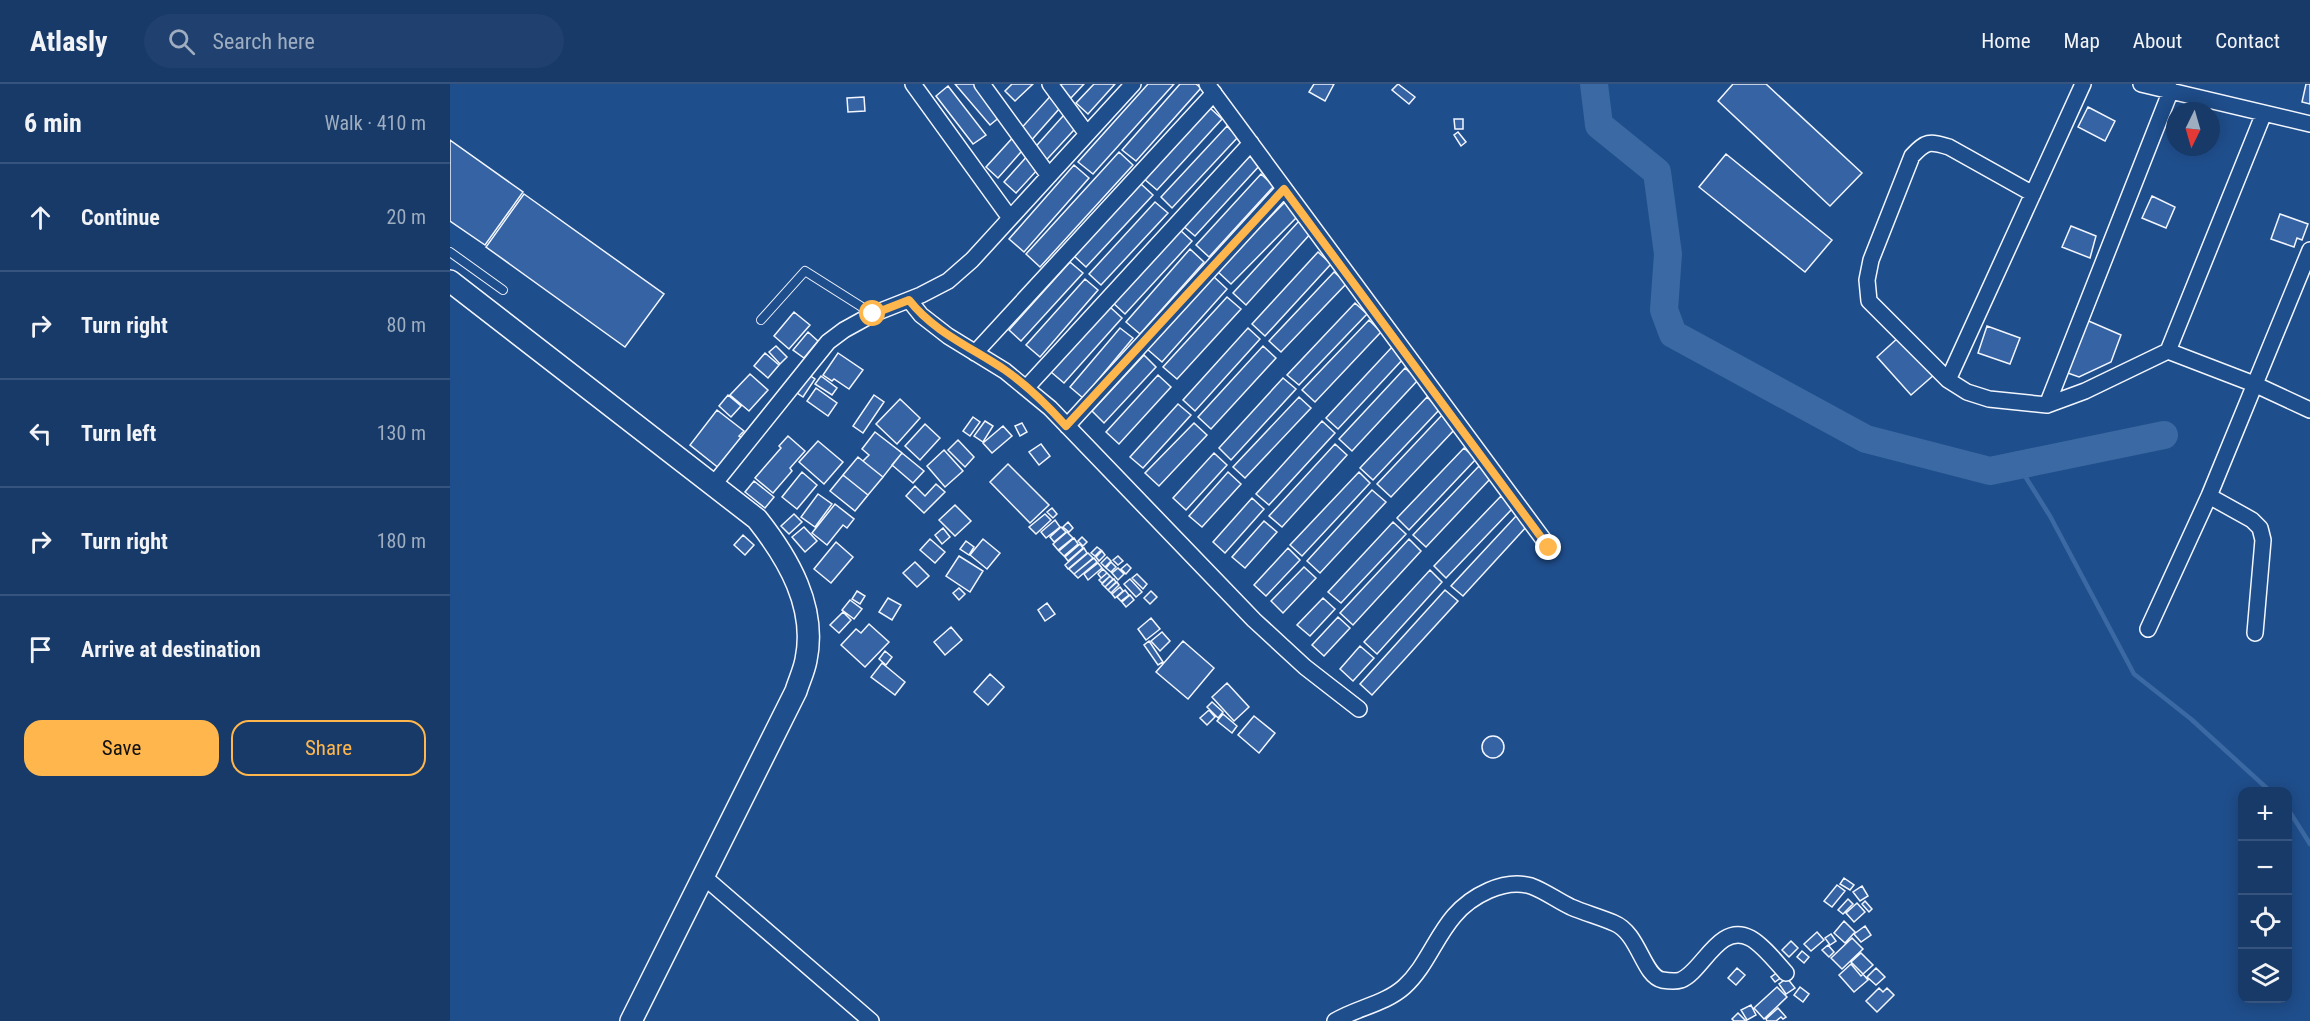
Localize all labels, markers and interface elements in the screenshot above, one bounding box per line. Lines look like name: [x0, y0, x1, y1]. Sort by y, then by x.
search box: [144, 14, 564, 68]
text: Atlasly: [30, 25, 108, 58]
icon: search: [165, 25, 198, 58]
text: Search here: [213, 29, 315, 54]
text: Home: [1981, 29, 2031, 53]
text: Map: [2064, 29, 2100, 53]
text: About: [2133, 29, 2182, 53]
text: Contact: [2215, 29, 2280, 53]
north arrow: [2166, 102, 2220, 156]
text: 6 min: [24, 108, 82, 138]
text: Walk · 410 m: [325, 111, 426, 135]
icon: ahead: [24, 201, 57, 234]
text: Continue: [81, 205, 160, 230]
text: 20 m: [387, 205, 426, 229]
route start: [859, 300, 885, 326]
icon: right: [24, 309, 57, 342]
text: Turn right: [81, 313, 168, 338]
text: 80 m: [387, 313, 426, 337]
icon: left: [24, 417, 57, 450]
text: Turn left: [81, 421, 156, 446]
text: 130 m: [377, 421, 426, 445]
icon: right: [24, 525, 57, 558]
text: Turn right: [81, 529, 168, 554]
text: 180 m: [377, 529, 426, 553]
route end: [1535, 534, 1561, 560]
icon: arrive: [24, 633, 57, 666]
text: Arrive at destination: [81, 637, 261, 662]
button: Save: [24, 720, 219, 776]
button: Share: [231, 720, 426, 776]
map controls: [2238, 787, 2292, 1003]
button: +: [2238, 787, 2292, 841]
button: −: [2238, 841, 2292, 895]
button: locate: [2238, 895, 2292, 949]
button: layers: [2238, 949, 2292, 1003]

